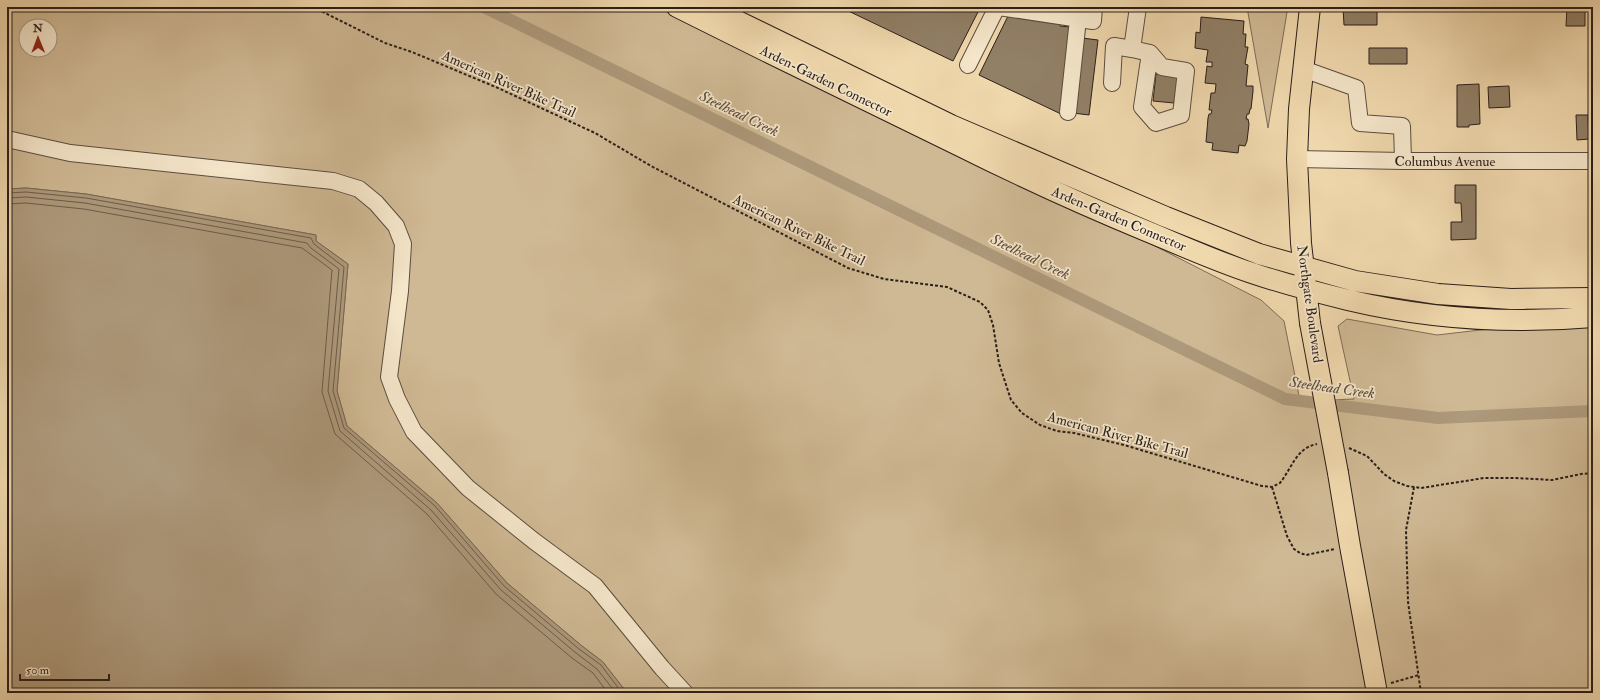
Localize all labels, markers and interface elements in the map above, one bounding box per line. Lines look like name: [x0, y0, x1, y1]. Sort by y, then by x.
north arrow: [18, 18, 58, 58]
text: N: [32, 22, 44, 35]
street label: Arden-Garden Connector: [756, 41, 896, 121]
street label: American River Bike Trail: [438, 46, 579, 121]
water label: Steelhead Creek: [695, 86, 782, 141]
street label: Columbus Avenue: [1395, 153, 1496, 170]
street label: Arden-Garden Connector: [1048, 182, 1190, 255]
street label: American River Bike Trail: [729, 190, 868, 270]
water label: Steelhead Creek: [986, 229, 1073, 284]
street label: Northgate Boulevard: [1293, 244, 1327, 364]
water label: Steelhead Creek: [1287, 372, 1376, 403]
street label: American River Bike Trail: [1045, 408, 1191, 462]
scale bar: [20, 656, 109, 682]
text: 50 m: [26, 663, 50, 678]

